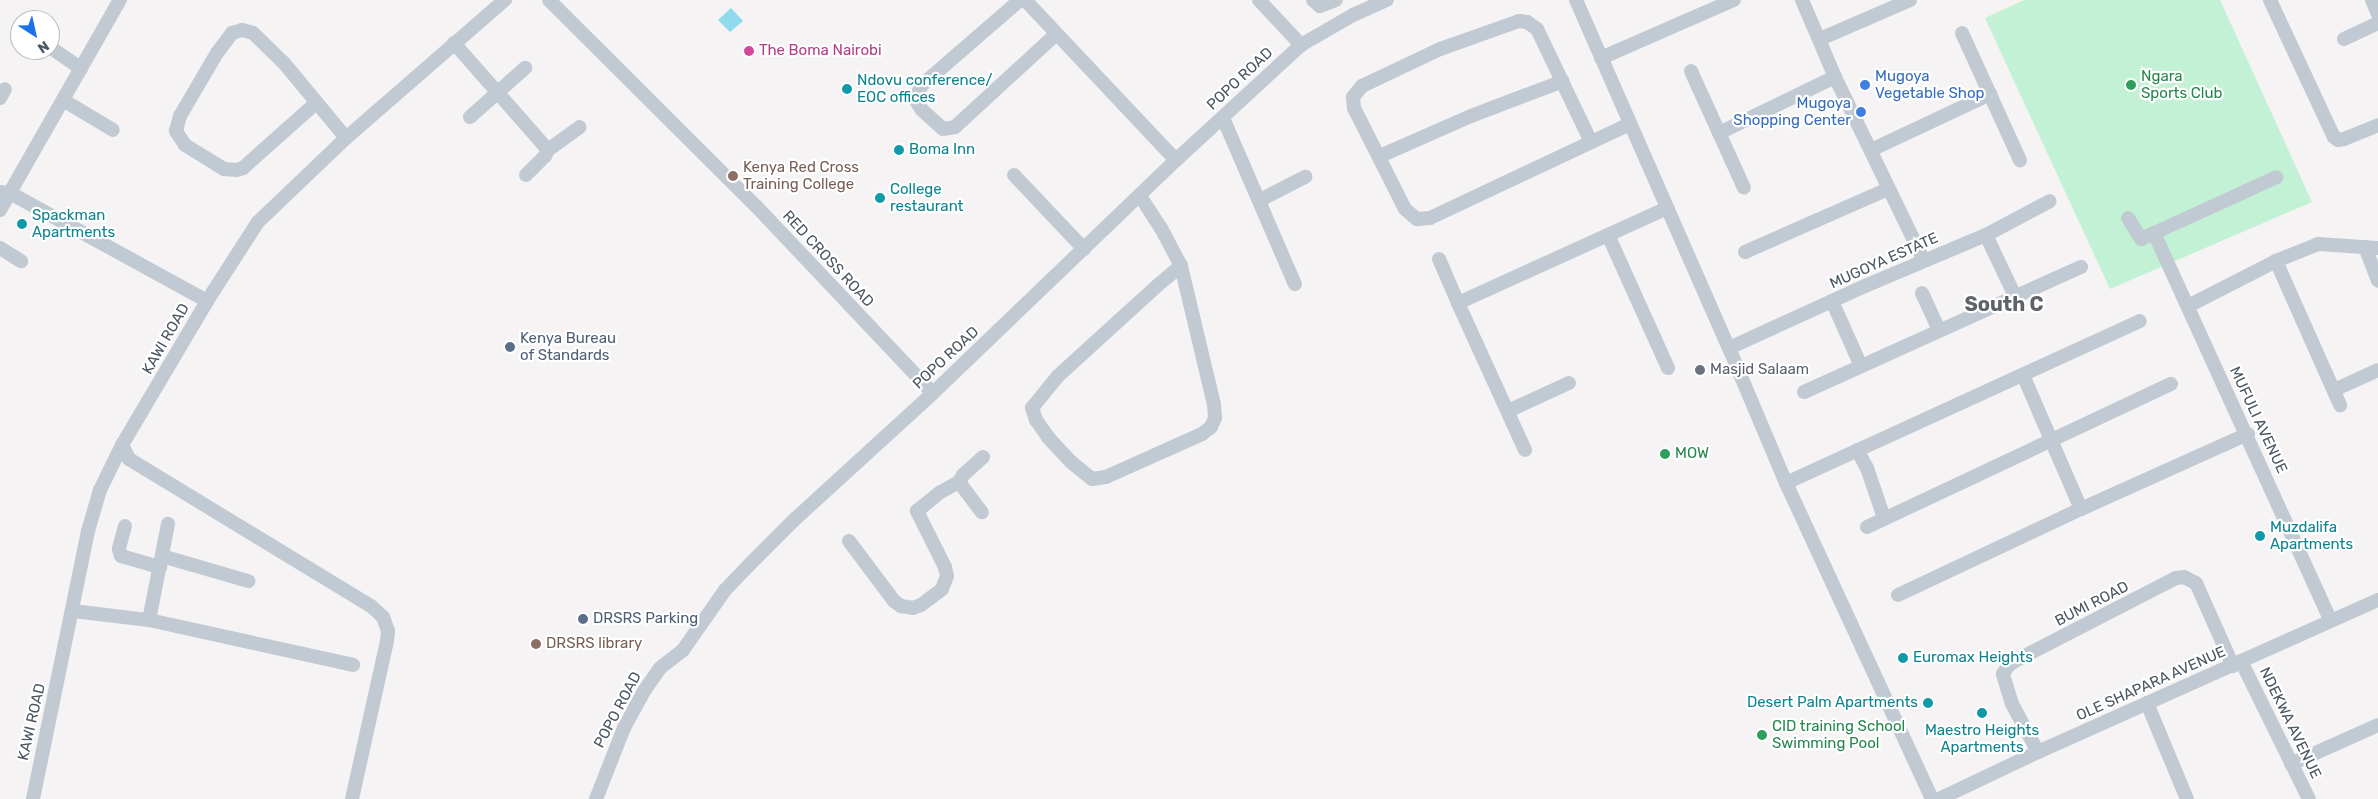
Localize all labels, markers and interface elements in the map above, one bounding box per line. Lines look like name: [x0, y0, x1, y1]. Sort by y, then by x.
north arrow: [10, 10, 60, 60]
text: N: [34, 37, 52, 57]
place label: The Boma Nairobi: [759, 42, 882, 60]
street label: POPO ROAD: [1203, 44, 1277, 114]
marker: The Boma Nairobi: [743, 45, 755, 57]
place label: Mugoya Vegetable Shop: [1875, 67, 1985, 102]
place label: Ngara Sports Club: [2141, 67, 2222, 102]
place label: Ndovu conference/ EOC offices: [857, 71, 992, 106]
marker: Mugoya Vegetable Shop: [1859, 79, 1871, 91]
marker: Ngara Sports Club: [2125, 79, 2137, 91]
marker: Ndovu conference/ EOC offices: [841, 83, 853, 95]
place label: Mugoya Shopping Center: [1733, 94, 1851, 129]
marker: Mugoya Shopping Center: [1855, 106, 1867, 118]
place label: Boma Inn: [909, 141, 975, 159]
marker: Boma Inn: [893, 144, 905, 156]
place label: Kenya Red Cross Training College: [743, 158, 859, 193]
marker: Kenya Red Cross Training College: [727, 170, 739, 182]
place label: College restaurant: [890, 180, 963, 215]
marker: College restaurant: [874, 192, 886, 204]
place label: Spackman Apartments: [32, 206, 115, 241]
street label: RED CROSS ROAD: [779, 207, 877, 311]
marker: Spackman Apartments: [16, 218, 28, 230]
street label: MUGOYA ESTATE: [1827, 229, 1941, 293]
district label: South C: [1965, 292, 2043, 316]
street label: KAWI ROAD: [139, 300, 193, 378]
street label: POPO ROAD: [909, 323, 983, 393]
place label: Kenya Bureau of Standards: [520, 329, 616, 364]
marker: Kenya Bureau of Standards: [504, 341, 516, 353]
place label: Masjid Salaam: [1710, 361, 1809, 379]
marker: Masjid Salaam: [1694, 364, 1706, 376]
street label: MUFULI AVENUE: [2225, 364, 2291, 476]
place label: MOW: [1675, 445, 1709, 463]
marker: MOW: [1659, 448, 1671, 460]
place label: Muzdalifa Apartments: [2270, 518, 2353, 553]
marker: Muzdalifa Apartments: [2254, 530, 2266, 542]
street label: BUMI ROAD: [2052, 578, 2132, 630]
place label: DRSRS Parking: [593, 610, 698, 628]
marker: DRSRS Parking: [577, 613, 589, 625]
place label: DRSRS library: [546, 635, 642, 653]
marker: DRSRS library: [530, 638, 542, 650]
street label: OLE SHAPARA AVENUE: [2073, 643, 2229, 725]
place label: Euromax Heights: [1913, 649, 2033, 667]
marker: Euromax Heights: [1897, 652, 1909, 664]
street label: NDEKWA AVENUE: [2255, 664, 2325, 782]
street label: POPO ROAD: [590, 669, 646, 751]
street label: KAWI ROAD: [14, 682, 50, 762]
place label: Desert Palm Apartments: [1746, 694, 1918, 712]
marker: Desert Palm Apartments: [1922, 697, 1934, 709]
marker: Maestro Heights Apartments: [1976, 707, 1988, 719]
place label: CID training School Swimming Pool: [1772, 717, 1905, 752]
place label: Maestro Heights Apartments: [1925, 721, 2039, 756]
marker: CID training School Swimming Pool: [1756, 729, 1768, 741]

